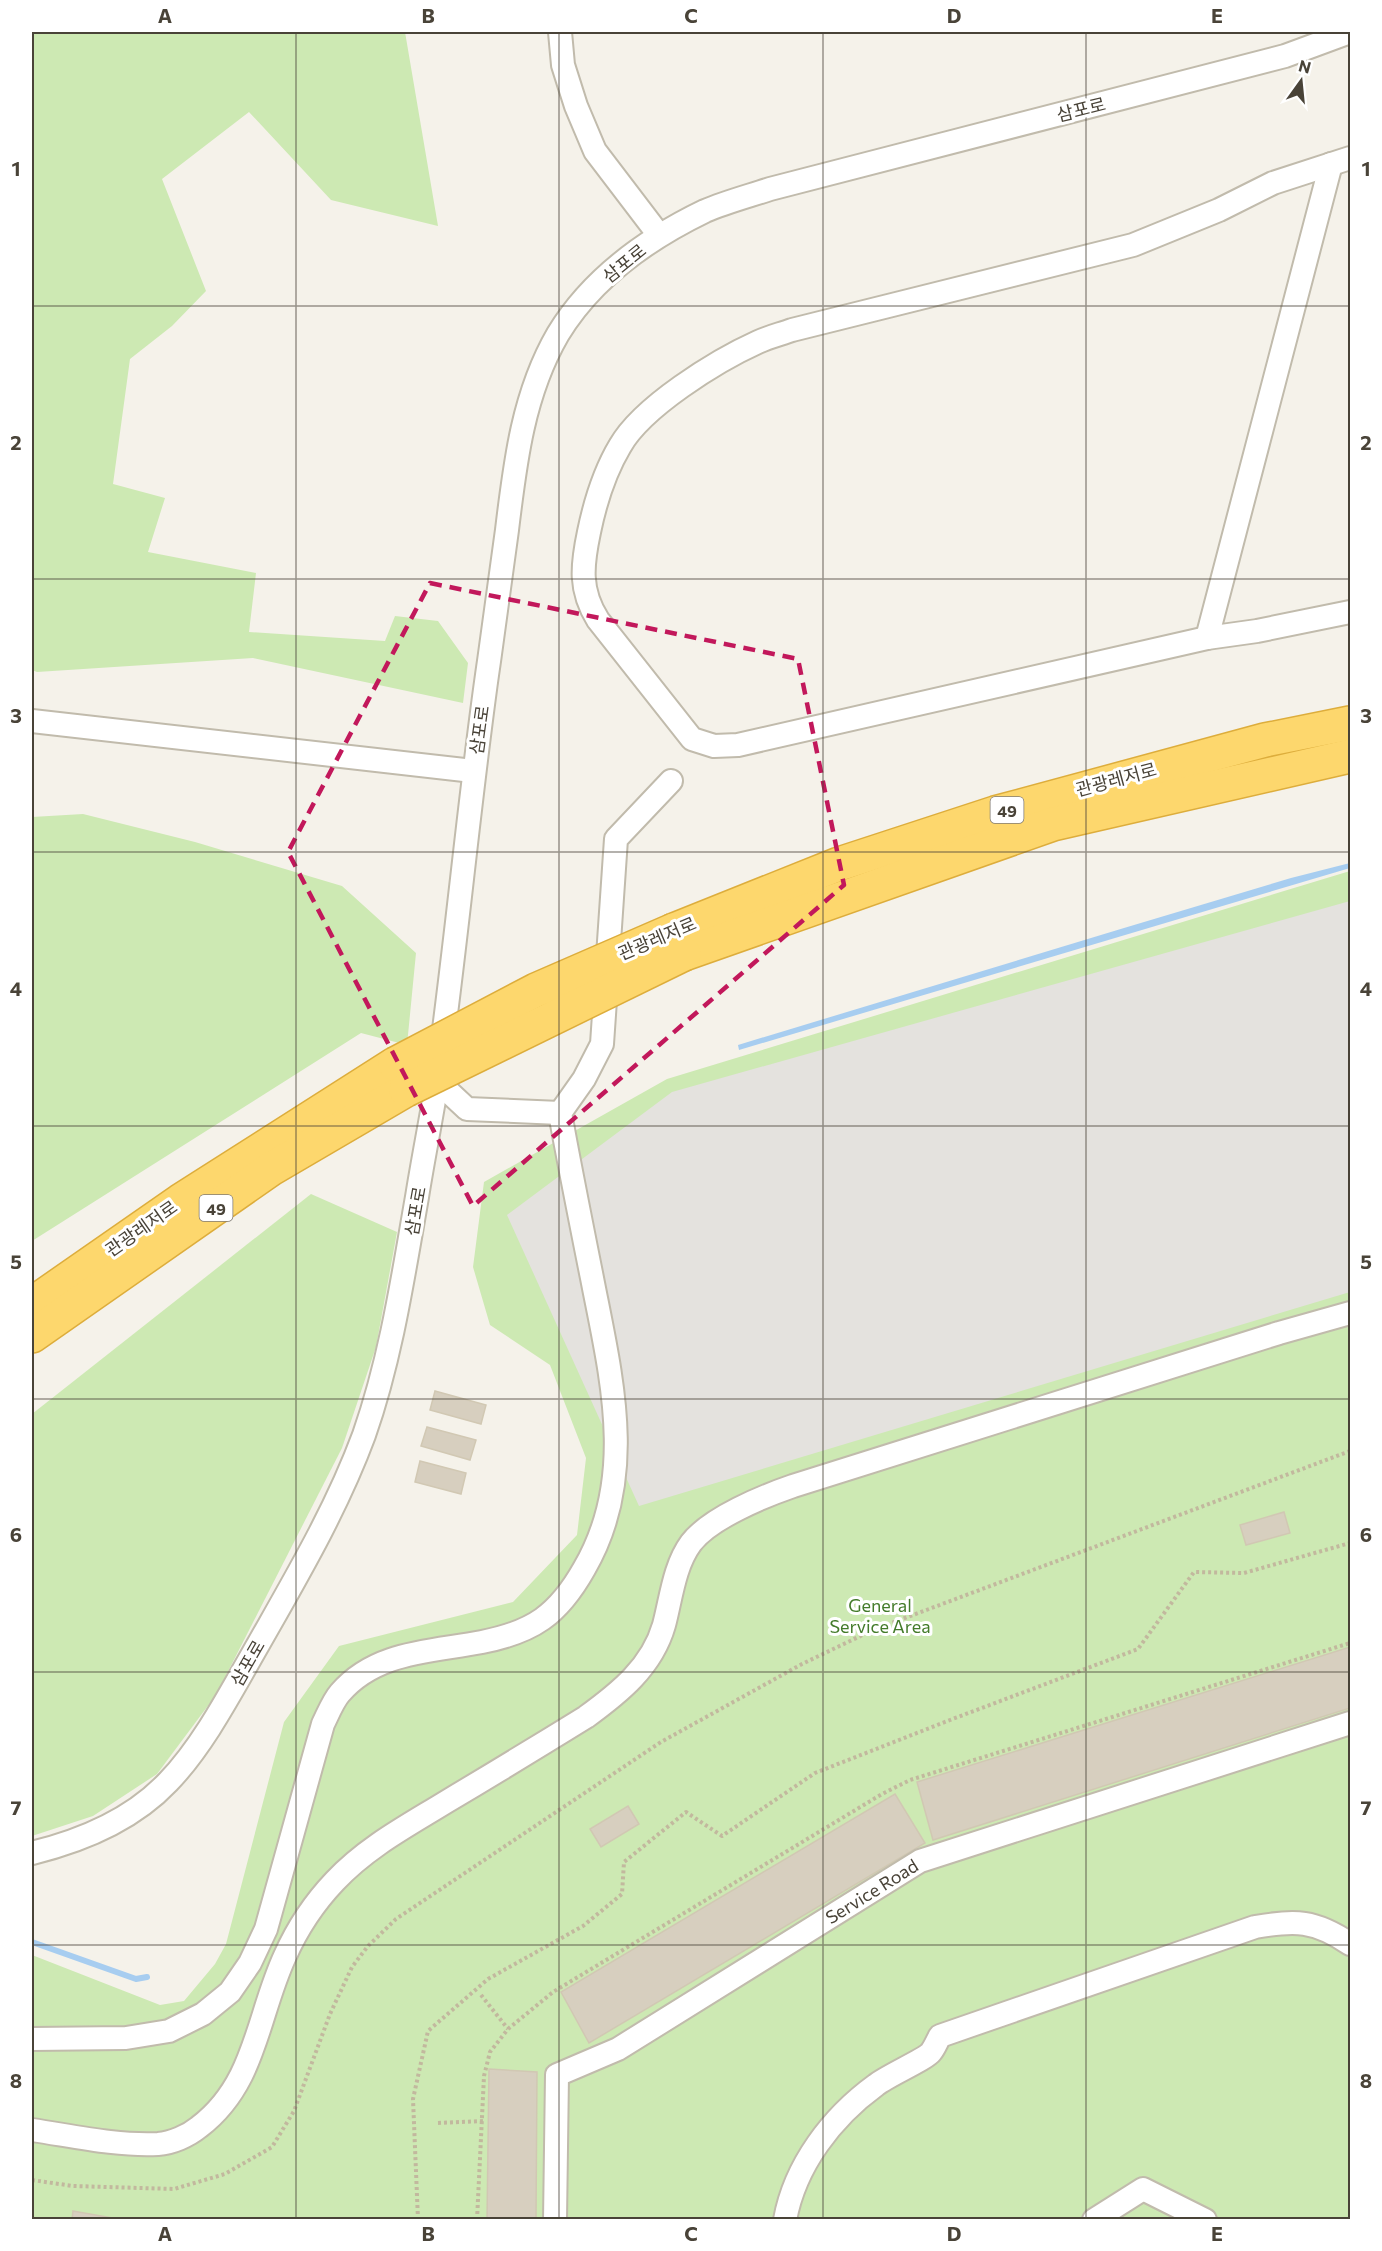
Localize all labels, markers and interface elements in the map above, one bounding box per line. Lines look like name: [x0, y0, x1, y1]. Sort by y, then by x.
text: A: [158, 3, 172, 27]
text: B: [421, 3, 435, 27]
text: C: [684, 3, 698, 27]
text: D: [947, 3, 961, 27]
text: E: [1211, 3, 1223, 27]
north arrow: [1271, 51, 1331, 111]
text: N: [1297, 55, 1313, 77]
street label: 삼포로: [1054, 92, 1108, 126]
text: 1: [11, 156, 21, 180]
text: 1: [1361, 156, 1371, 180]
street label: 삼포로: [598, 239, 650, 287]
text: 2: [10, 430, 22, 454]
text: 2: [1360, 430, 1372, 454]
text: 3: [10, 703, 22, 727]
text: 3: [1360, 703, 1372, 727]
street label: 삼포로: [465, 704, 493, 756]
street label: 관광레저로: [1073, 758, 1159, 800]
road number: 49: [990, 797, 1024, 823]
street label: 관광레저로: [615, 912, 699, 964]
text: 4: [10, 976, 22, 1000]
text: 4: [1360, 976, 1372, 1000]
street label: 삼포로: [400, 1185, 430, 1237]
street label: 관광레저로: [101, 1195, 181, 1261]
road number: 49: [200, 1195, 232, 1221]
text: 5: [10, 1249, 22, 1273]
text: 5: [1360, 1249, 1372, 1273]
text: 6: [10, 1522, 22, 1546]
text: 6: [1360, 1522, 1372, 1546]
park label: General Service Area: [829, 1594, 931, 1637]
street label: 삼포로: [225, 1636, 269, 1690]
text: 7: [11, 1795, 22, 1819]
text: 7: [1361, 1795, 1372, 1819]
street label: Service Road: [821, 1854, 922, 1928]
text: 8: [10, 2068, 22, 2092]
text: 8: [1360, 2068, 1372, 2092]
text: A: [158, 2221, 172, 2245]
text: B: [421, 2221, 435, 2245]
text: C: [684, 2221, 698, 2245]
text: D: [947, 2221, 961, 2245]
text: E: [1211, 2221, 1223, 2245]

